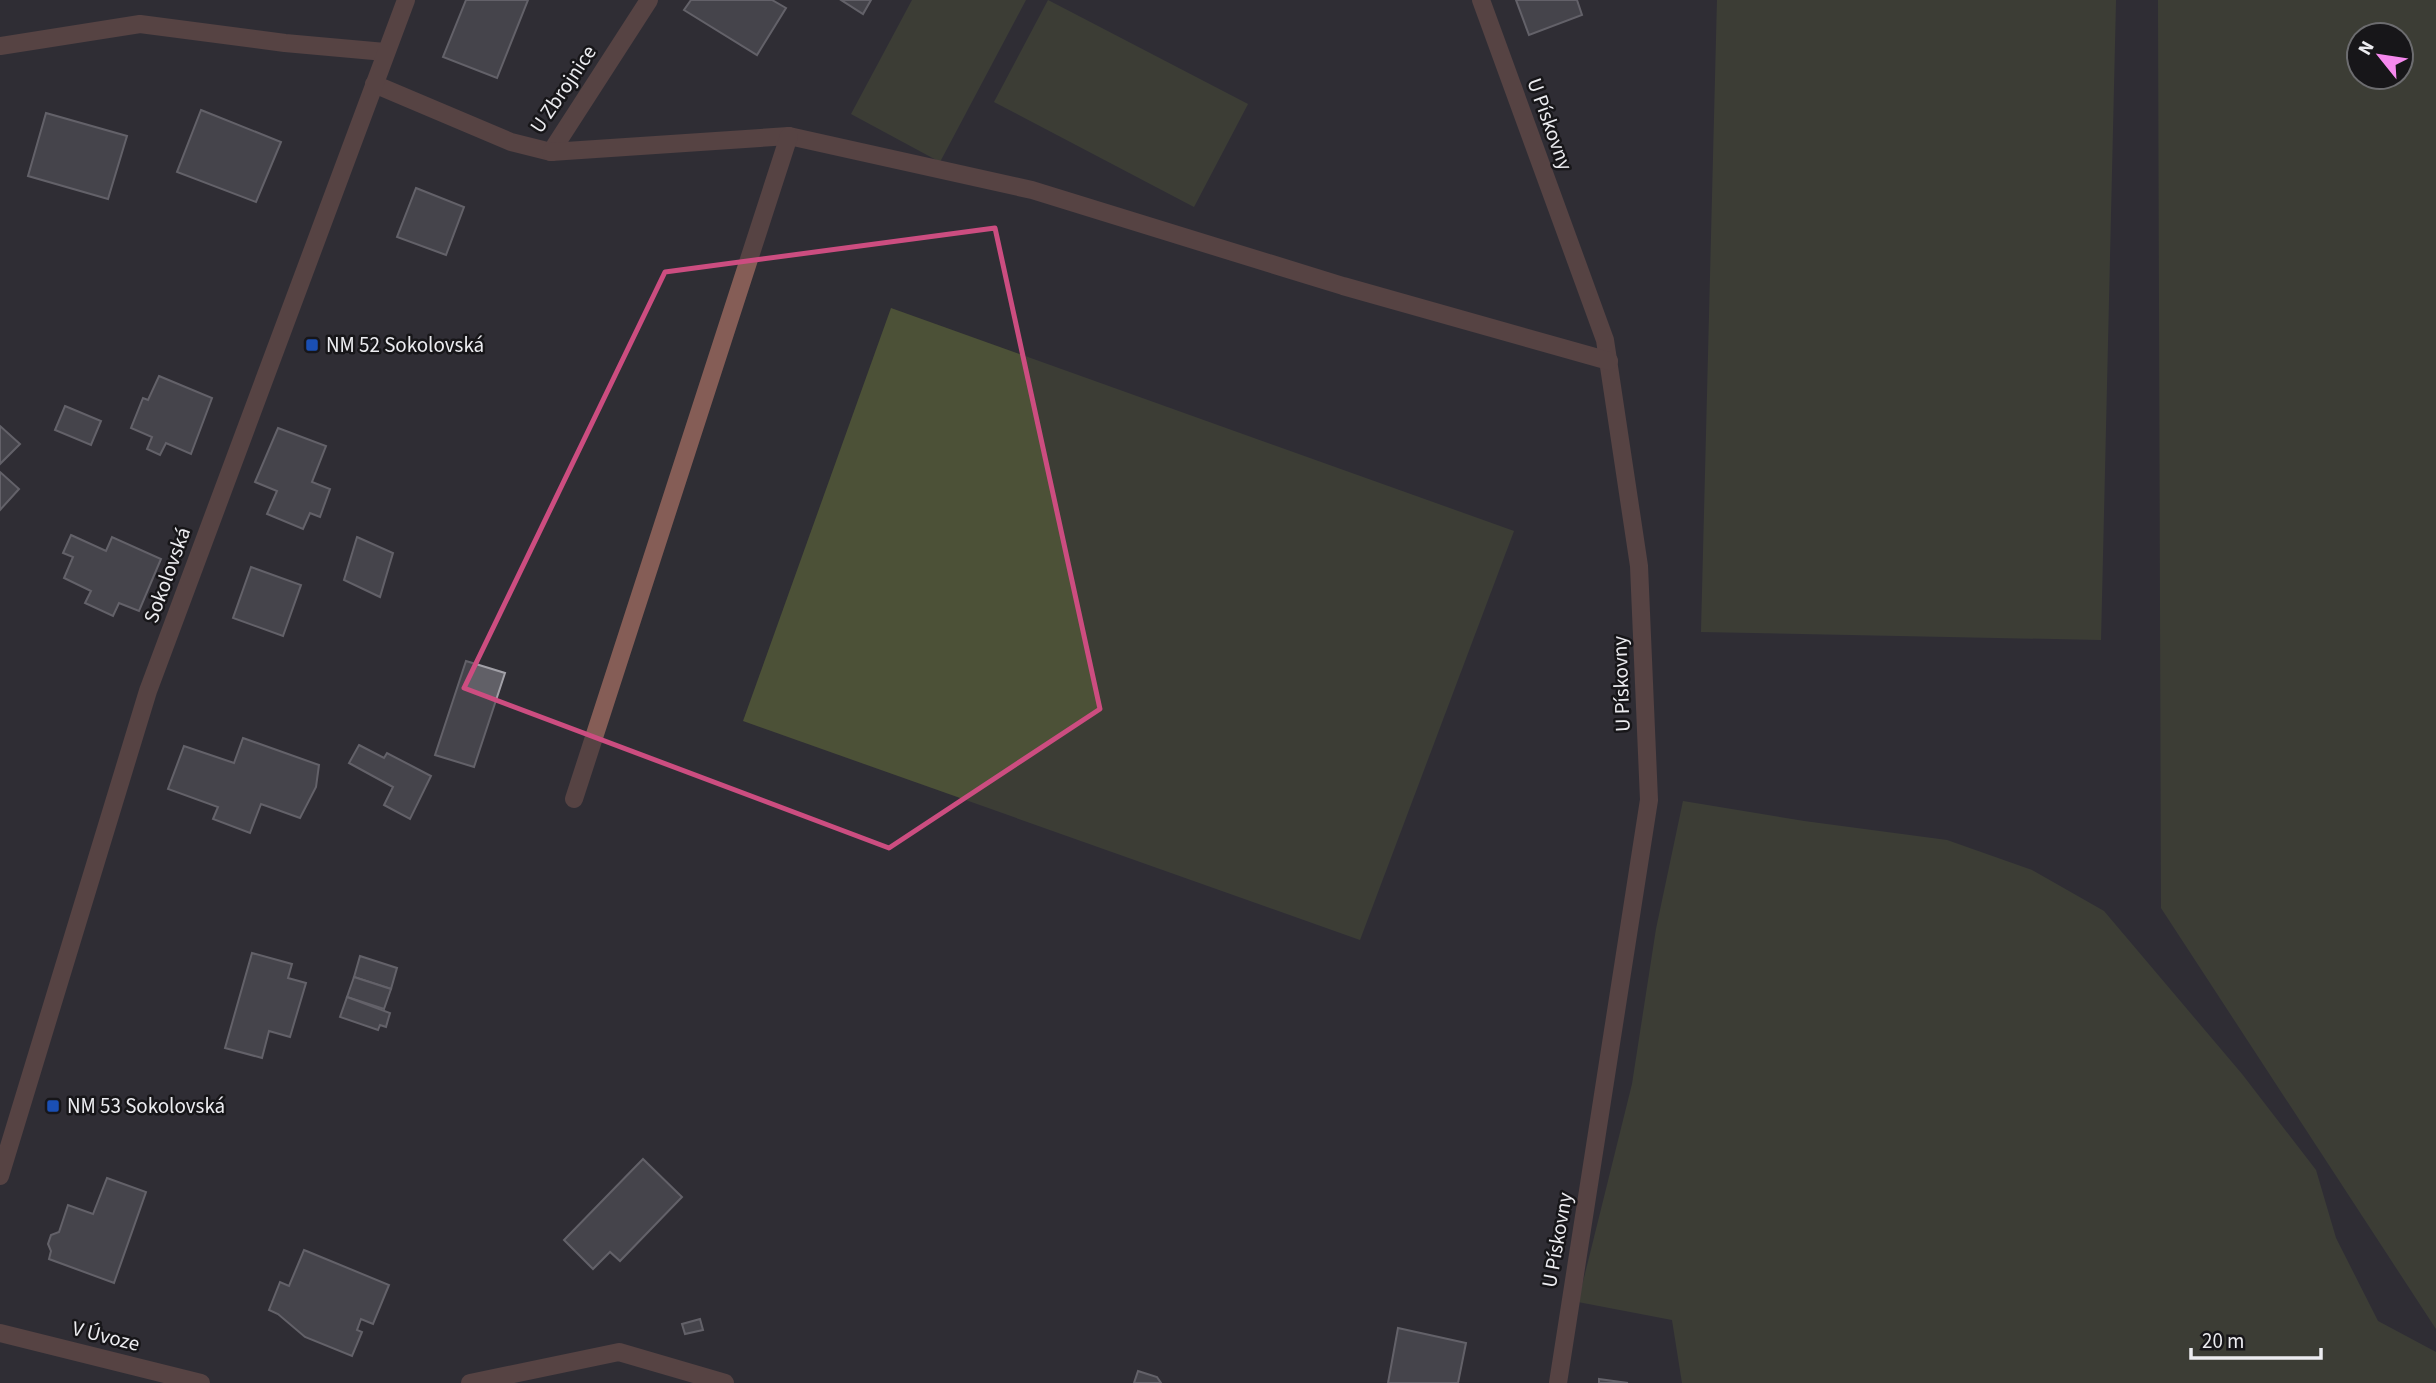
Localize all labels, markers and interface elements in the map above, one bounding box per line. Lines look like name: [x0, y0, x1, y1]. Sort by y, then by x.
north arrow: [2345, 21, 2415, 91]
text: N: [2352, 36, 2381, 60]
street label: U Zbrojnice: [522, 39, 604, 139]
street label: U Pískovny: [1519, 74, 1581, 174]
place label: NM 52 Sokolovská: [326, 330, 484, 360]
marker: NM 52 Sokolovská: [304, 337, 320, 353]
street label: Sokolovská: [136, 523, 198, 627]
street label: U Pískovny: [1604, 635, 1638, 733]
place label: NM 53 Sokolovská: [67, 1091, 225, 1121]
marker: NM 53 Sokolovská: [45, 1098, 61, 1114]
street label: U Pískovny: [1534, 1190, 1580, 1290]
street label: V Úvoze: [69, 1313, 143, 1359]
scale bar: [2191, 1316, 2320, 1360]
text: 20 m: [2202, 1326, 2244, 1356]

